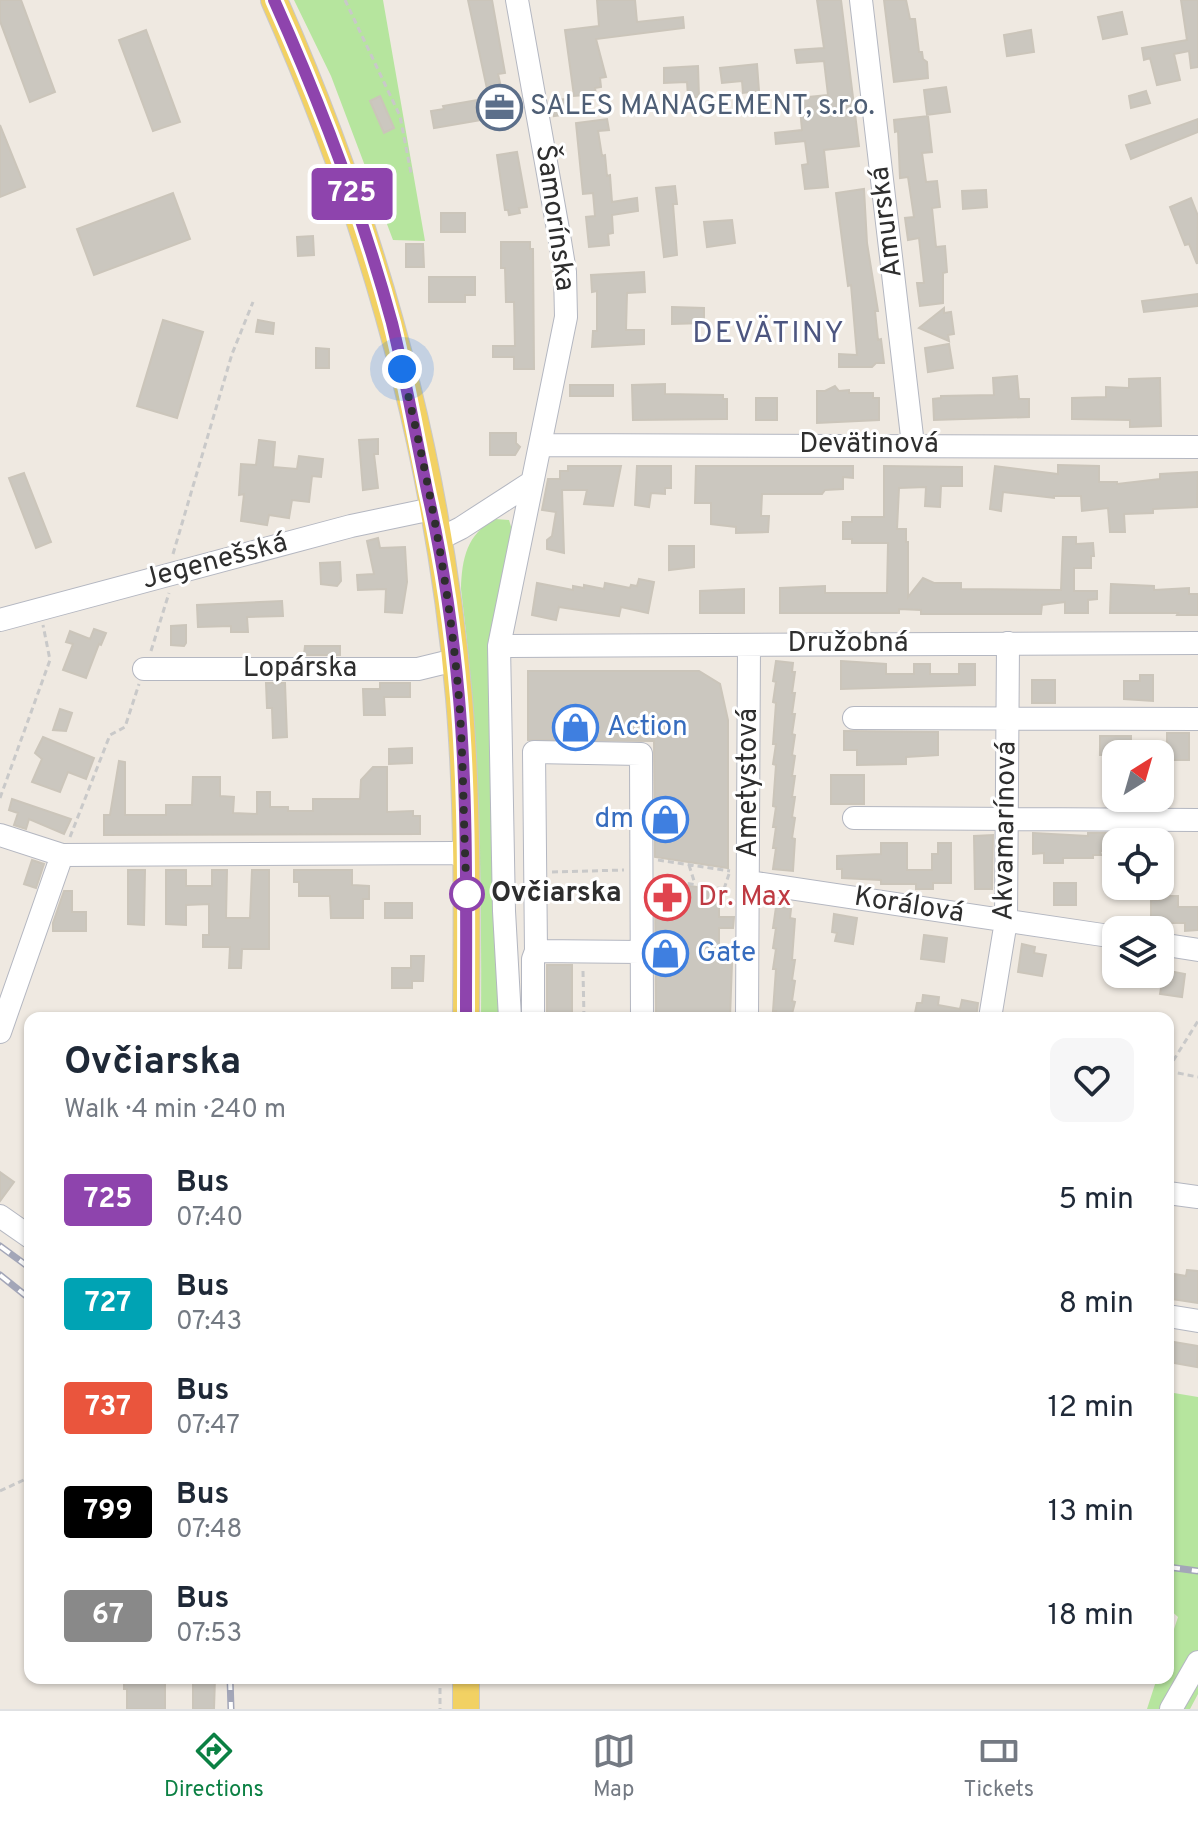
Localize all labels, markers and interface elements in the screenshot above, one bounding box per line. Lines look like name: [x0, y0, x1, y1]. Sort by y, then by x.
office icon: SALES MANAGEMENT, s.r.o.: [475, 83, 523, 131]
place label: SALES MANAGEMENT, s.r.o.: [530, 89, 875, 125]
street label: Šamorínska: [526, 142, 584, 293]
street label: Amurská: [862, 164, 912, 280]
line badge: 725: [306, 168, 398, 220]
text: 725: [328, 176, 376, 212]
district label: DEVÄTINY: [692, 314, 846, 353]
your location: [382, 349, 422, 389]
street label: Devätinová: [799, 427, 939, 463]
street label: Jegenešská: [139, 525, 291, 599]
street label: Družobná: [787, 626, 909, 662]
street label: Lopárska: [243, 651, 357, 687]
shop icon: Action: [552, 704, 600, 752]
street label: Ametystová: [731, 708, 767, 858]
place label: Action: [607, 710, 688, 746]
north arrow: [1102, 740, 1174, 812]
map controls: [1102, 740, 1174, 988]
street label: Akvamarínová: [986, 741, 1026, 921]
shop icon: dm: [641, 796, 689, 844]
place label: dm: [595, 802, 634, 838]
button: locate: [1102, 828, 1174, 900]
pharmacy icon: Dr. Max: [643, 874, 691, 922]
place label: Ovčiarska: [491, 876, 622, 912]
marker: Ovčiarska: [450, 877, 484, 911]
place label: Dr. Max: [698, 880, 791, 916]
street label: Korálová: [851, 880, 967, 932]
button: layers: [1102, 916, 1174, 988]
shop icon: Gate: [642, 930, 690, 978]
place label: Gate: [697, 936, 756, 972]
button: heart: [1050, 1038, 1134, 1122]
text: Ovčiarska: [64, 1039, 241, 1088]
text: Walk · 4 min · 240 m: [64, 1094, 286, 1127]
text: Bus: [176, 1165, 229, 1202]
text: 725: [84, 1182, 132, 1218]
text: 5 min: [1058, 1182, 1134, 1219]
text: 07:40: [176, 1202, 243, 1235]
text: Bus: [176, 1269, 229, 1306]
text: 727: [85, 1286, 131, 1322]
text: 8 min: [1059, 1286, 1134, 1323]
text: 07:43: [176, 1306, 242, 1339]
text: Bus: [176, 1373, 229, 1410]
text: 737: [85, 1390, 131, 1426]
text: 12 min: [1047, 1390, 1134, 1427]
text: 07:47: [176, 1410, 240, 1443]
text: Bus: [176, 1477, 229, 1514]
text: 799: [83, 1494, 133, 1530]
text: 13 min: [1048, 1494, 1134, 1531]
text: 07:48: [176, 1514, 242, 1547]
text: Bus: [176, 1581, 229, 1618]
text: 67: [92, 1598, 124, 1634]
text: 18 min: [1048, 1598, 1134, 1635]
text: 07:53: [176, 1618, 242, 1651]
tab: Directions: [164, 1729, 264, 1804]
tab: Map: [592, 1729, 636, 1804]
tab: Tickets: [964, 1729, 1034, 1804]

